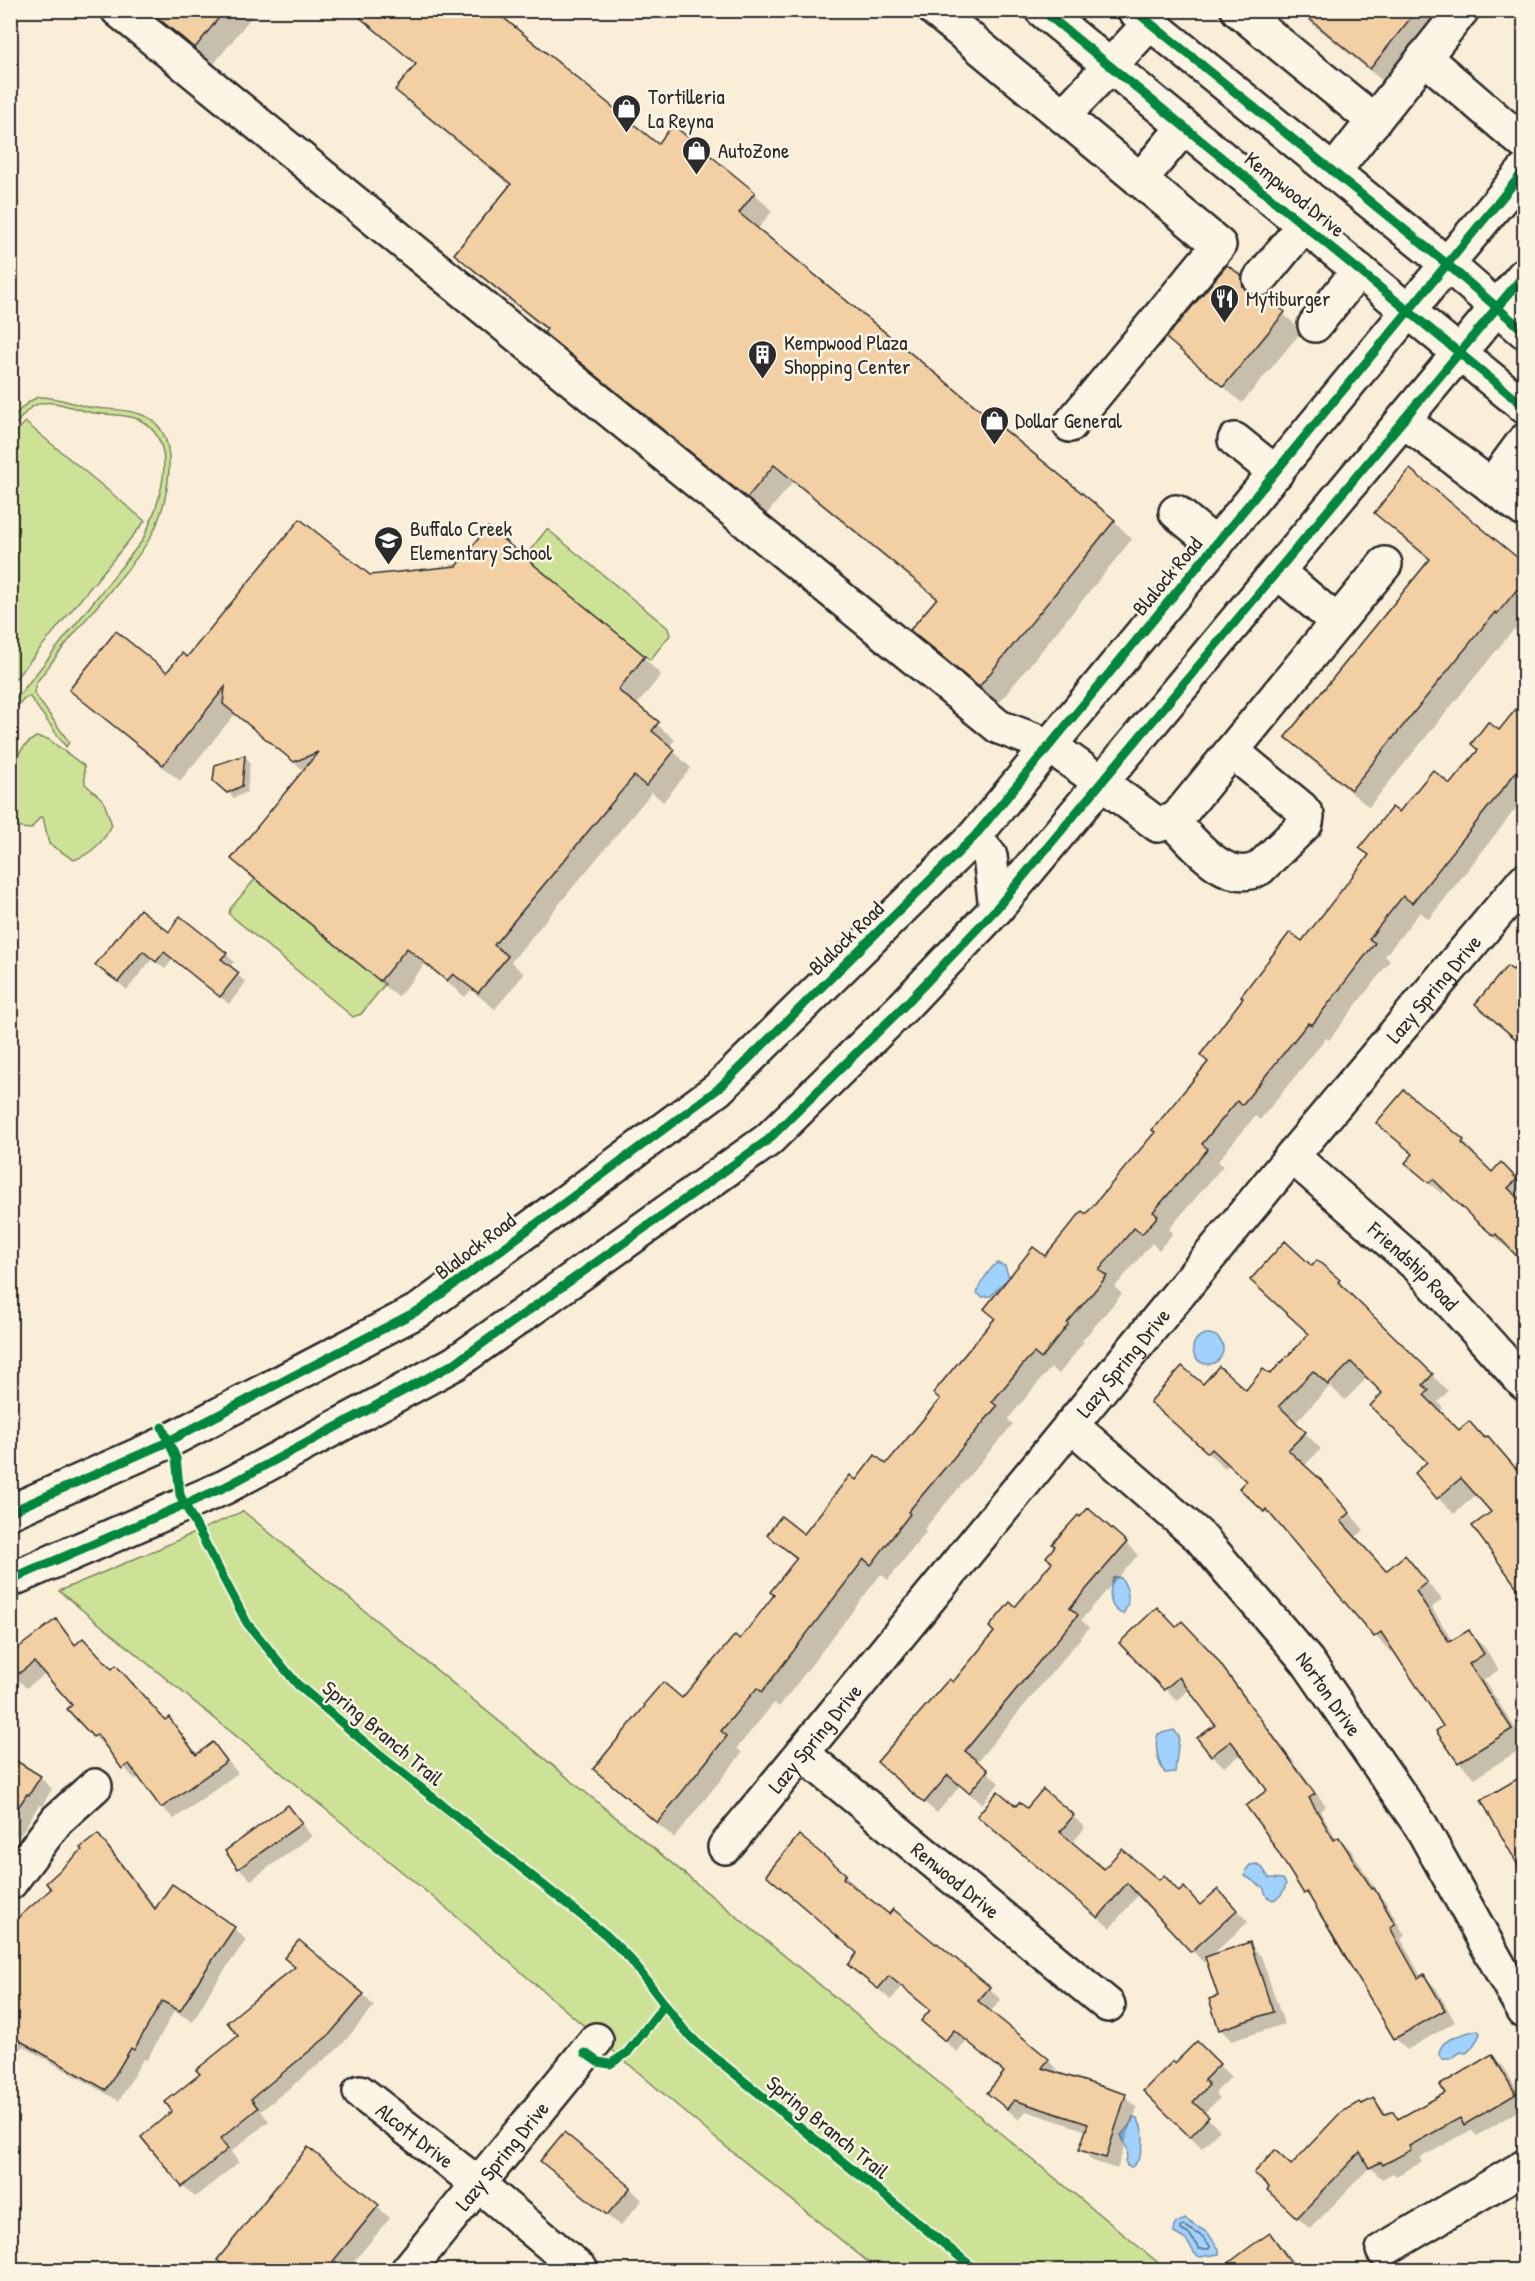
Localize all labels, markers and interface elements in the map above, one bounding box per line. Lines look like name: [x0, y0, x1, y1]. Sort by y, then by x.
place label: Tortilleria La Reyna: [648, 82, 725, 135]
shop icon: Tortilleria La Reyna: [611, 92, 643, 134]
shop icon: AutoZone: [681, 134, 713, 176]
place label: AutoZone: [718, 136, 789, 165]
street label: Kempwood Drive: [1239, 144, 1351, 244]
restaurant icon: Mytiburger: [1209, 282, 1241, 324]
place label: Mytiburger: [1246, 284, 1330, 313]
place label: Kempwood Plaza Shopping Center: [784, 328, 910, 381]
building icon: Kempwood Plaza Shopping Center: [747, 338, 779, 380]
shop icon: Dollar General: [978, 404, 1010, 446]
place label: Dollar General: [1015, 406, 1122, 435]
place label: Buffalo Creek Elementary School: [410, 514, 552, 567]
school or university icon: Buffalo Creek Elementary School: [373, 524, 405, 566]
street label: Blalock Road: [1125, 530, 1209, 622]
street label: Blalock Road: [802, 895, 890, 981]
street label: Lazy Spring Drive: [1379, 928, 1487, 1049]
street label: Blalock Road: [428, 1206, 522, 1286]
street label: Friendship Road: [1361, 1214, 1466, 1317]
street label: Lazy Spring Drive: [1069, 1301, 1176, 1423]
street label: Norton Drive: [1290, 1644, 1369, 1742]
street label: Spring Branch Trail: [316, 1674, 450, 1793]
street label: Lazy Spring Drive: [761, 1677, 868, 1799]
street label: Renwood Drive: [905, 1835, 1006, 1925]
street label: Spring Branch Trail: [761, 2069, 896, 2186]
street label: Lazy Spring Drive: [448, 2095, 555, 2216]
street label: Alcott Drive: [370, 2096, 460, 2175]

